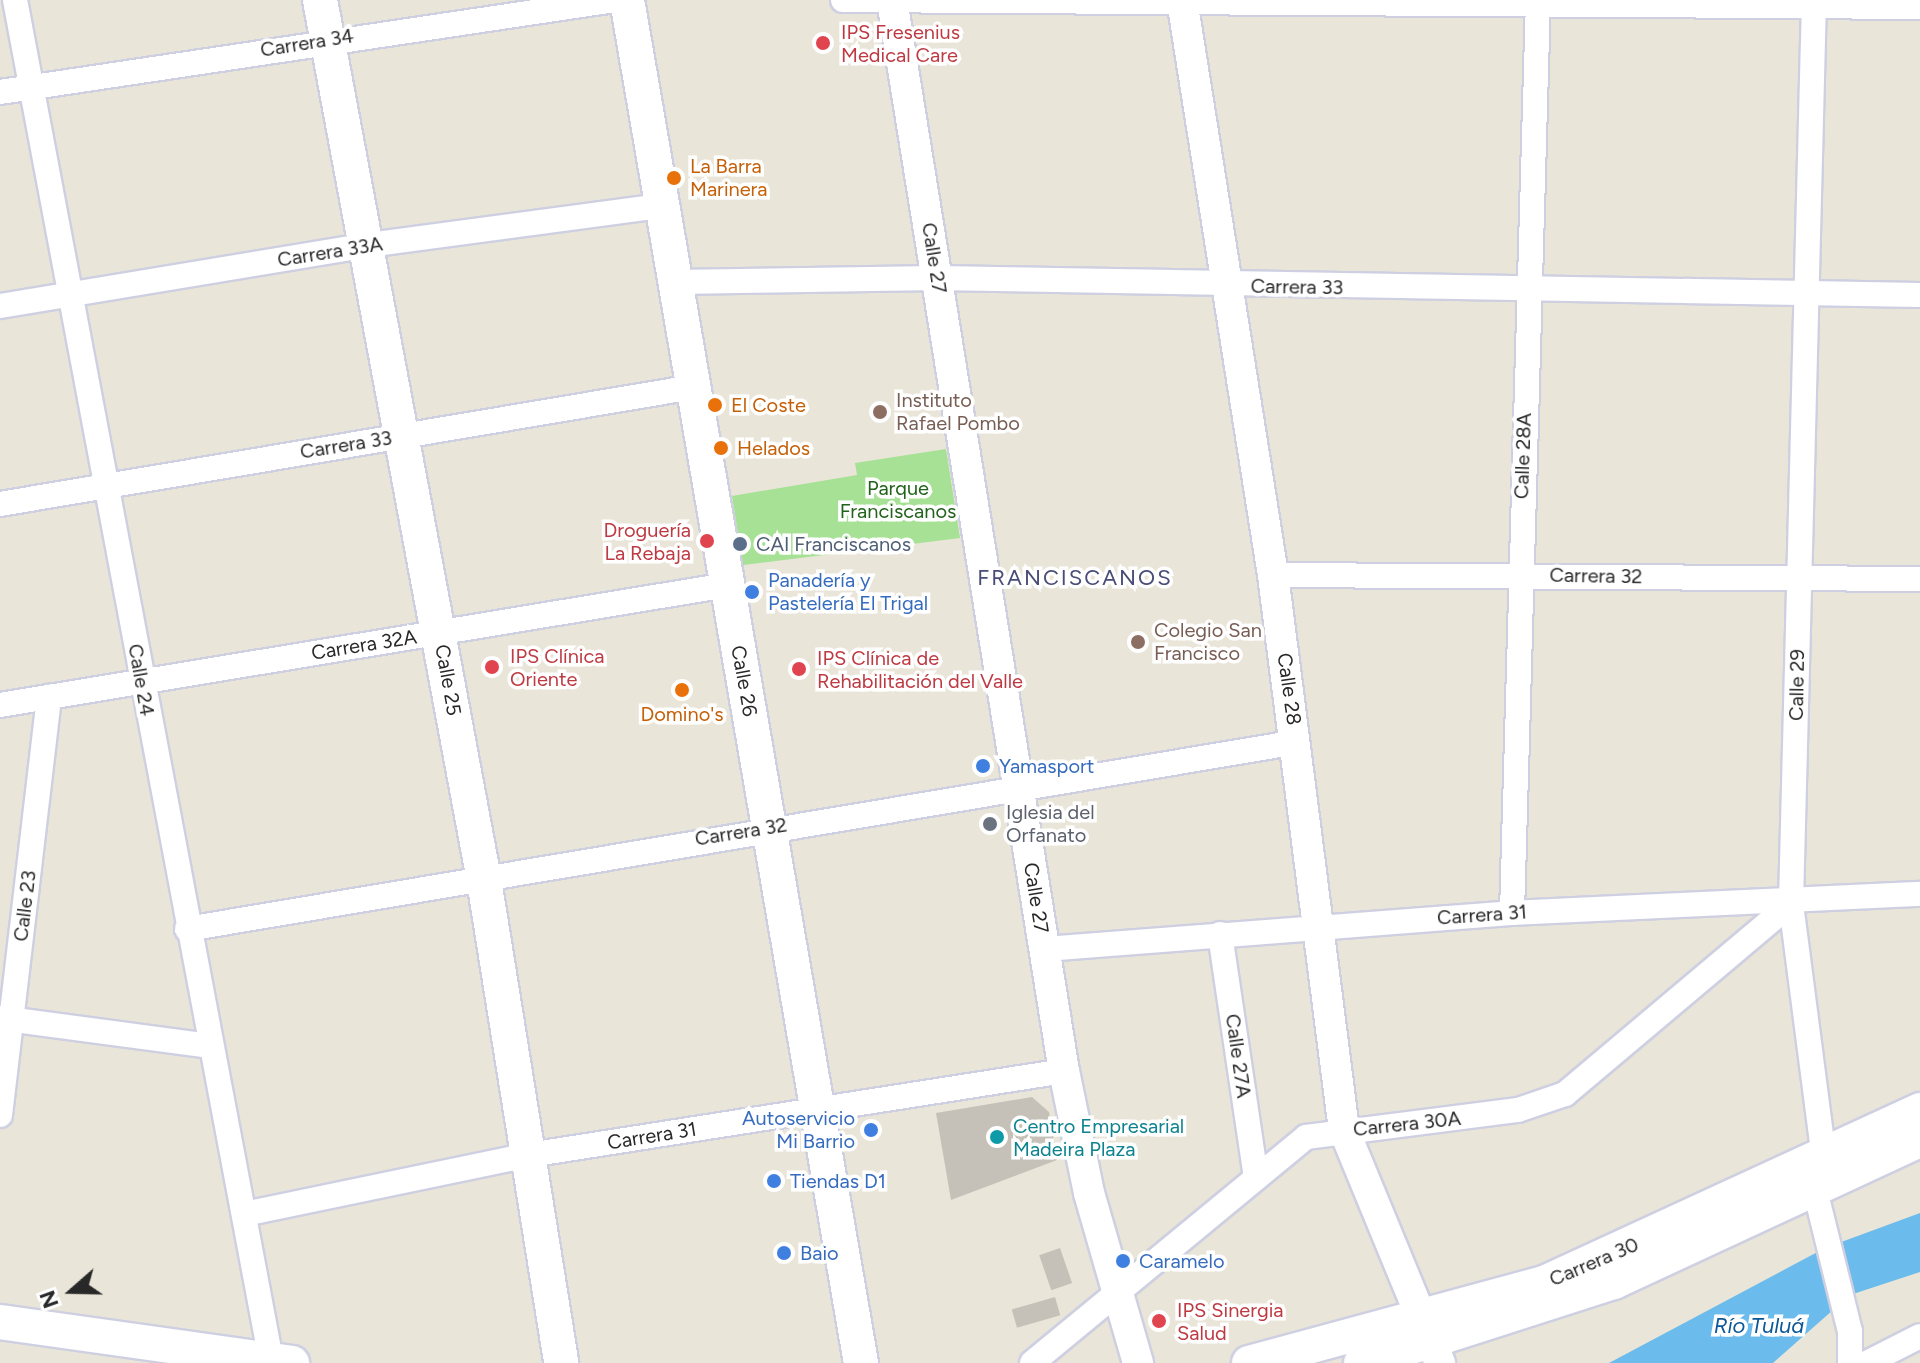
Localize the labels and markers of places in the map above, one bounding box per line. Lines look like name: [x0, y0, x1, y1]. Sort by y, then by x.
place label: IPS Fresenius Medical Care: [841, 20, 960, 67]
marker: IPS Fresenius Medical Care: [812, 32, 834, 54]
place label: La Barra Marinera: [690, 154, 768, 201]
marker: La Barra Marinera: [665, 169, 683, 187]
place label: Instituto Rafael Pombo: [896, 388, 1020, 435]
place label: El Coste: [731, 393, 806, 417]
marker: El Coste: [706, 396, 724, 414]
marker: Instituto Rafael Pombo: [871, 403, 889, 421]
place label: Helados: [737, 436, 810, 460]
marker: Helados: [712, 439, 730, 457]
place label: Droguería La Rebaja: [603, 518, 691, 565]
marker: Droguería La Rebaja: [698, 532, 716, 550]
place label: CAI Franciscanos: [756, 532, 911, 556]
marker: CAI Franciscanos: [731, 535, 749, 553]
place label: Panadería y Pastelería El Trigal: [768, 568, 928, 615]
marker: Panadería y Pastelería El Trigal: [743, 583, 761, 601]
place label: Colegio San Francisco: [1154, 618, 1262, 665]
marker: Colegio San Francisco: [1129, 633, 1147, 651]
place label: IPS Clínica Oriente: [510, 644, 604, 691]
place label: IPS Clínica de Rehabilitación del Valle: [817, 646, 1023, 693]
marker: IPS Clínica Oriente: [481, 656, 503, 678]
marker: IPS Clínica de Rehabilitación del Valle: [788, 658, 810, 680]
marker: Domino's: [673, 681, 691, 699]
place label: Domino's: [640, 702, 724, 726]
place label: Yamasport: [999, 754, 1094, 778]
marker: Yamasport: [974, 757, 992, 775]
place label: Iglesia del Orfanato: [1006, 800, 1095, 847]
marker: Iglesia del Orfanato: [981, 815, 999, 833]
place label: Autoservicio Mi Barrio: [742, 1106, 855, 1153]
place label: Centro Empresarial Madeira Plaza: [1013, 1114, 1184, 1161]
marker: Autoservicio Mi Barrio: [862, 1121, 880, 1139]
marker: Centro Empresarial Madeira Plaza: [988, 1128, 1006, 1146]
place label: Tiendas D1: [790, 1169, 886, 1193]
marker: Tiendas D1: [765, 1172, 783, 1190]
place label: Baio: [800, 1241, 839, 1265]
marker: Baio: [775, 1244, 793, 1262]
place label: Caramelo: [1139, 1249, 1225, 1273]
marker: Caramelo: [1114, 1252, 1132, 1270]
place label: IPS Sinergia Salud: [1177, 1298, 1284, 1345]
marker: IPS Sinergia Salud: [1148, 1310, 1170, 1332]

